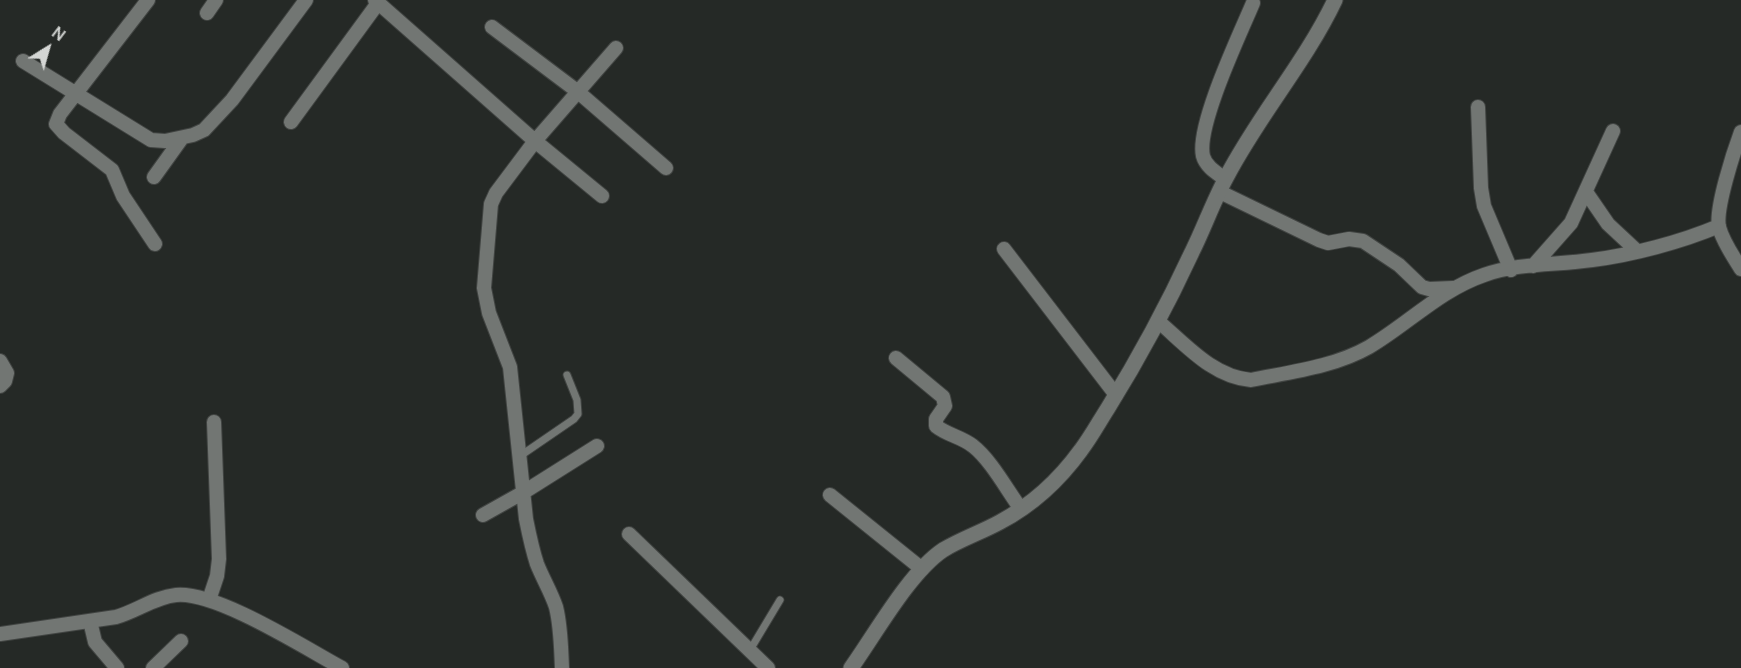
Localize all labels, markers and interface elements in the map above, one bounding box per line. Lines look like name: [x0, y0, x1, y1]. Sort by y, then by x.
north arrow: [18, 18, 78, 78]
text: N: [48, 21, 70, 46]

